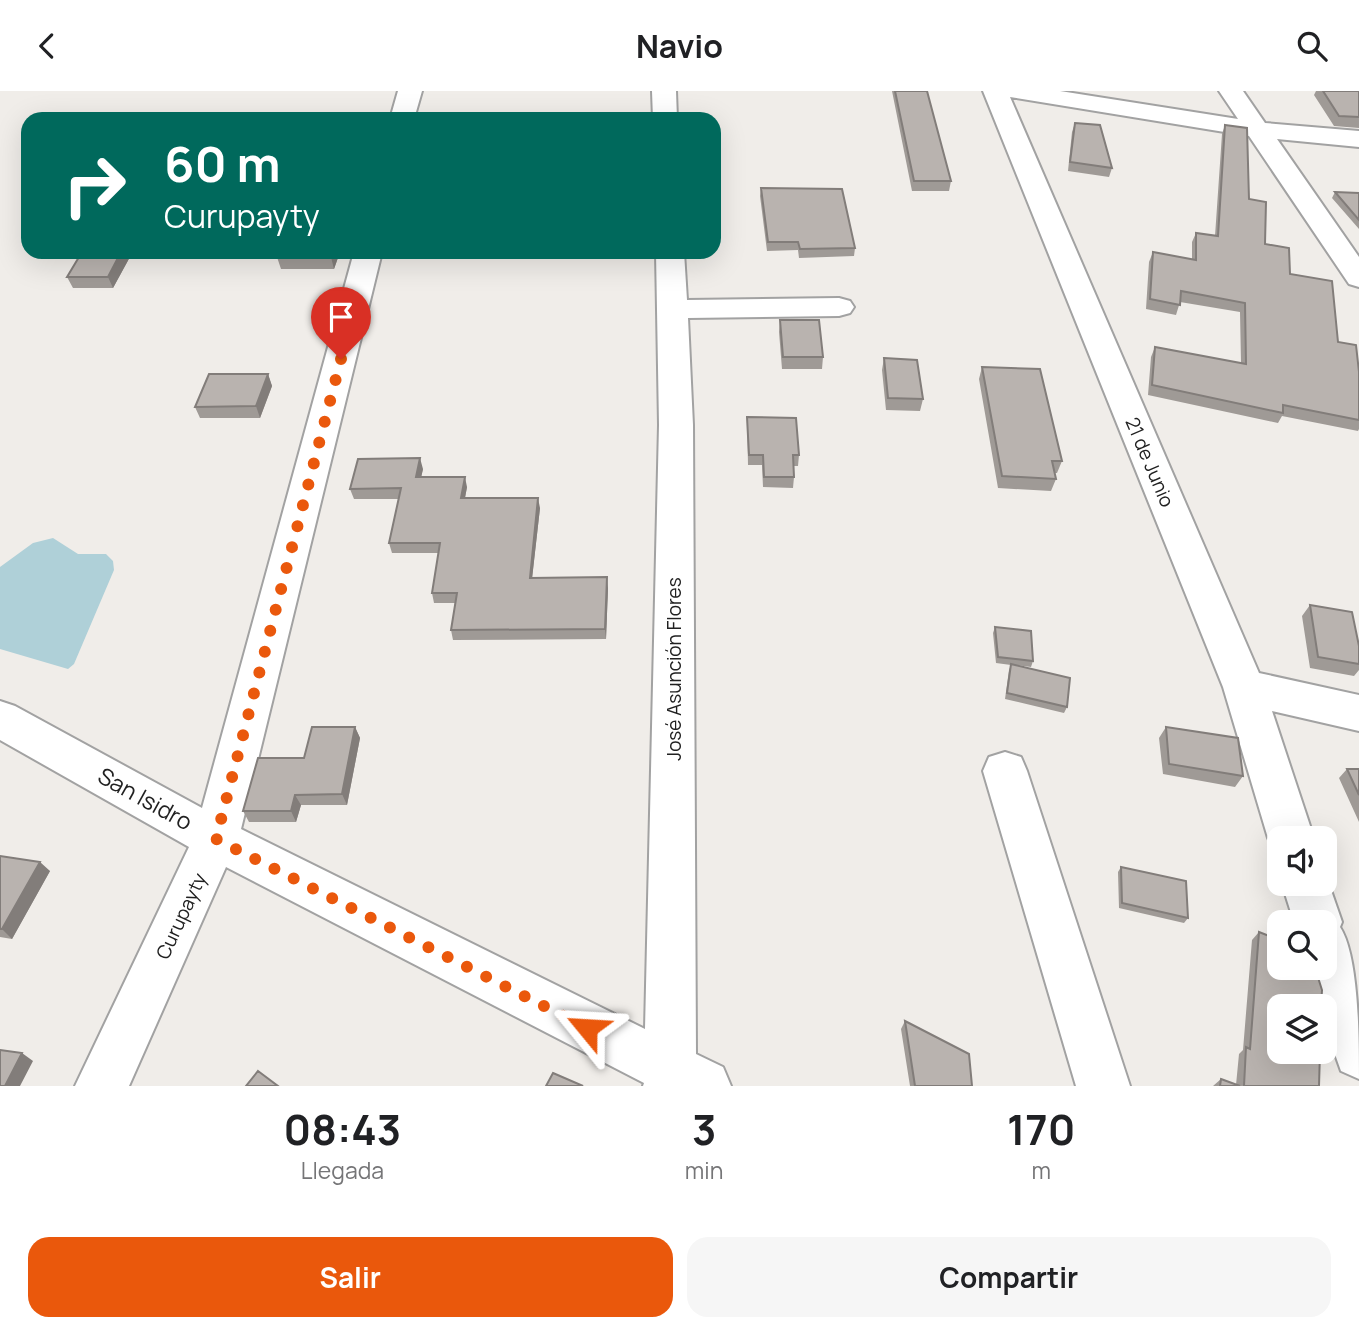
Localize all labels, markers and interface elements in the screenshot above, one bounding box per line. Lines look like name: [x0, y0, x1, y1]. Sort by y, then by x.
text: Navio: [636, 24, 723, 68]
icon: back: [28, 27, 66, 65]
icon: search: [1293, 27, 1331, 65]
text: 60 m: [164, 130, 281, 197]
icon: right: [49, 140, 140, 231]
text: Curupayty: [164, 194, 320, 238]
pin: [311, 287, 371, 359]
icon: arrive: [322, 298, 360, 336]
street label: 21 de Junio: [1119, 413, 1181, 511]
street label: José Asunción Flores: [661, 577, 687, 761]
street label: San Isidro: [93, 759, 198, 837]
map controls: [1267, 826, 1337, 1064]
button: sound: [1267, 826, 1337, 896]
street label: Curupayty: [150, 869, 212, 963]
button: search: [1267, 910, 1337, 980]
position arrow: [550, 991, 624, 1065]
button: layers: [1267, 994, 1337, 1064]
text: 08:43: [284, 1100, 401, 1158]
text: 3: [692, 1100, 716, 1158]
text: 170: [1007, 1100, 1075, 1158]
text: Llegada: [301, 1154, 384, 1186]
text: min: [685, 1154, 723, 1186]
text: m: [1031, 1154, 1051, 1186]
button: Salir: [28, 1237, 673, 1317]
button: Compartir: [687, 1237, 1331, 1317]

